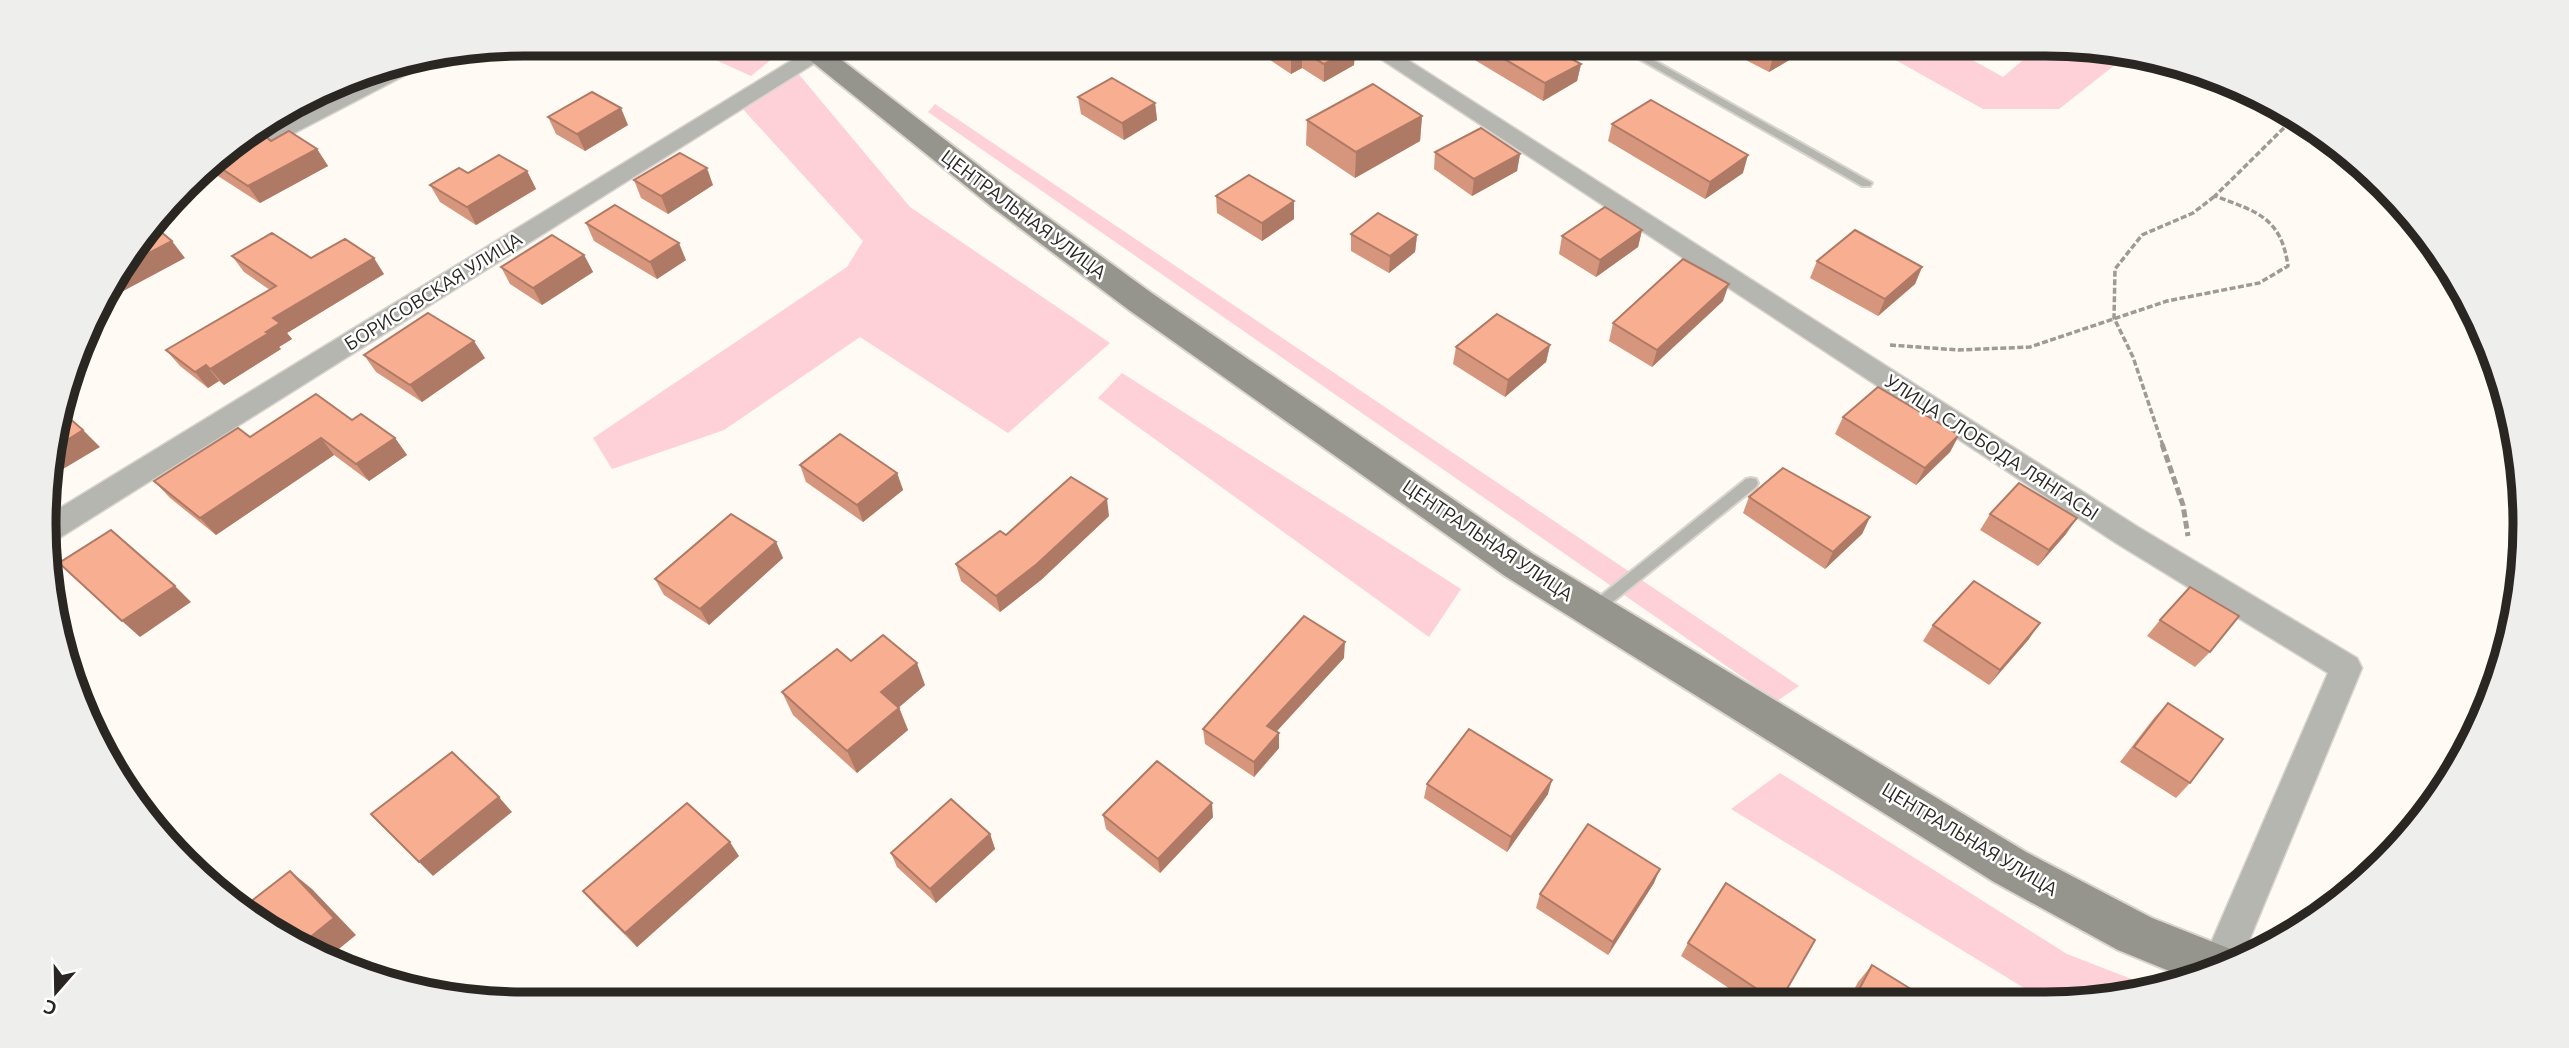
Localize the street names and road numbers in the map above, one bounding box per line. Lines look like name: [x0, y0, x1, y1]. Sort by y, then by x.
street label: ЦЕНТРАЛЬНАЯ УЛИЦА: [937, 145, 1111, 284]
street label: БОРИСОВСКАЯ УЛИЦА: [340, 227, 526, 355]
street label: УЛИЦА СЛОБОДА ЛЯНГАСЫ: [1881, 370, 2103, 524]
street label: ЦЕНТРАЛЬНАЯ УЛИЦА: [1399, 475, 1578, 606]
street label: ЦЕНТРАЛЬНАЯ УЛИЦА: [1878, 778, 2062, 900]

